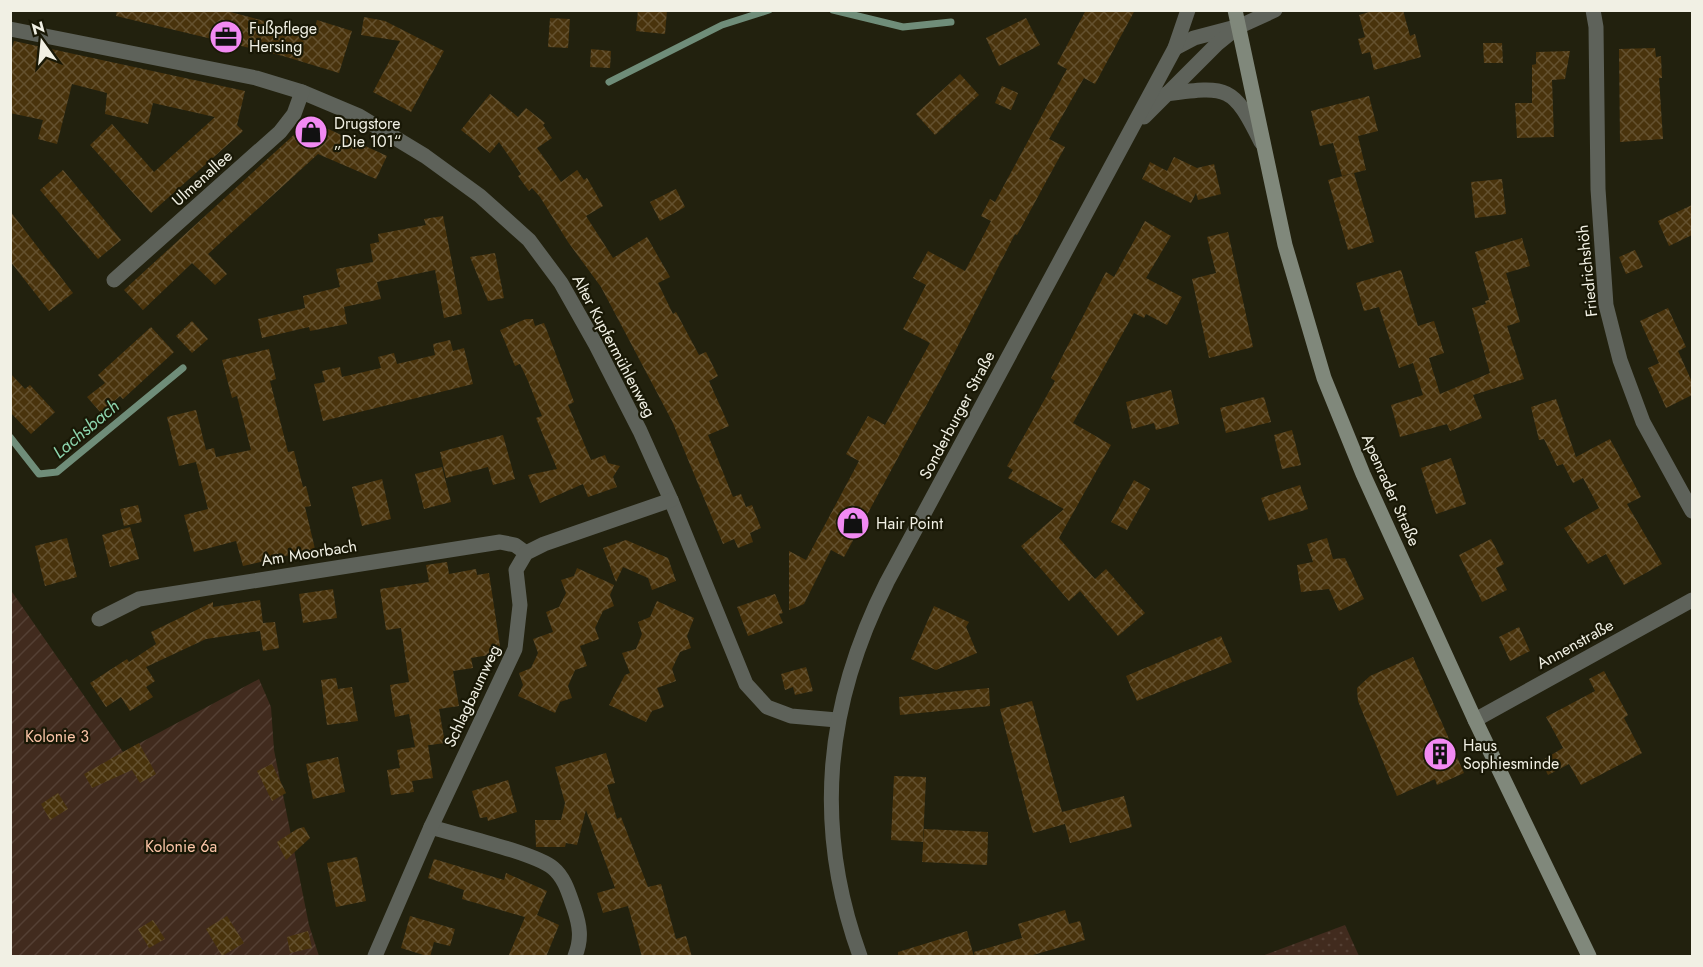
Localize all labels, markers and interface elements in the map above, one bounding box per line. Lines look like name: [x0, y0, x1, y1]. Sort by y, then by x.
north arrow: [12, 12, 72, 72]
text: N: [29, 15, 47, 41]
place label: Fußpflege Hersing: [249, 17, 317, 58]
office icon: Fußpflege Hersing: [208, 19, 244, 55]
place label: Drugstore „Die 101“: [334, 112, 401, 153]
shop icon: Drugstore „Die 101“: [293, 114, 329, 150]
street label: Ulmenallee: [167, 145, 237, 211]
street label: Friedrichshöh: [1571, 224, 1603, 318]
street label: Alter Kupfermühlenweg: [567, 271, 661, 421]
street label: Sonderburger Straße: [913, 347, 1001, 483]
water label: Lachsbach: [47, 393, 125, 465]
street label: Apenrader Straße: [1356, 430, 1426, 550]
shop icon: Hair Point: [835, 505, 871, 541]
place label: Hair Point: [876, 512, 943, 535]
street label: Am Moorbach: [259, 534, 359, 572]
street label: Annenstraße: [1532, 613, 1618, 675]
street label: Schlagbaumweg: [438, 641, 506, 751]
park label: Kolonie 3: [25, 725, 89, 748]
place label: Haus Sophiesminde: [1463, 734, 1559, 775]
building icon: Haus Sophiesminde: [1422, 736, 1458, 772]
park label: Kolonie 6a: [145, 835, 217, 858]

